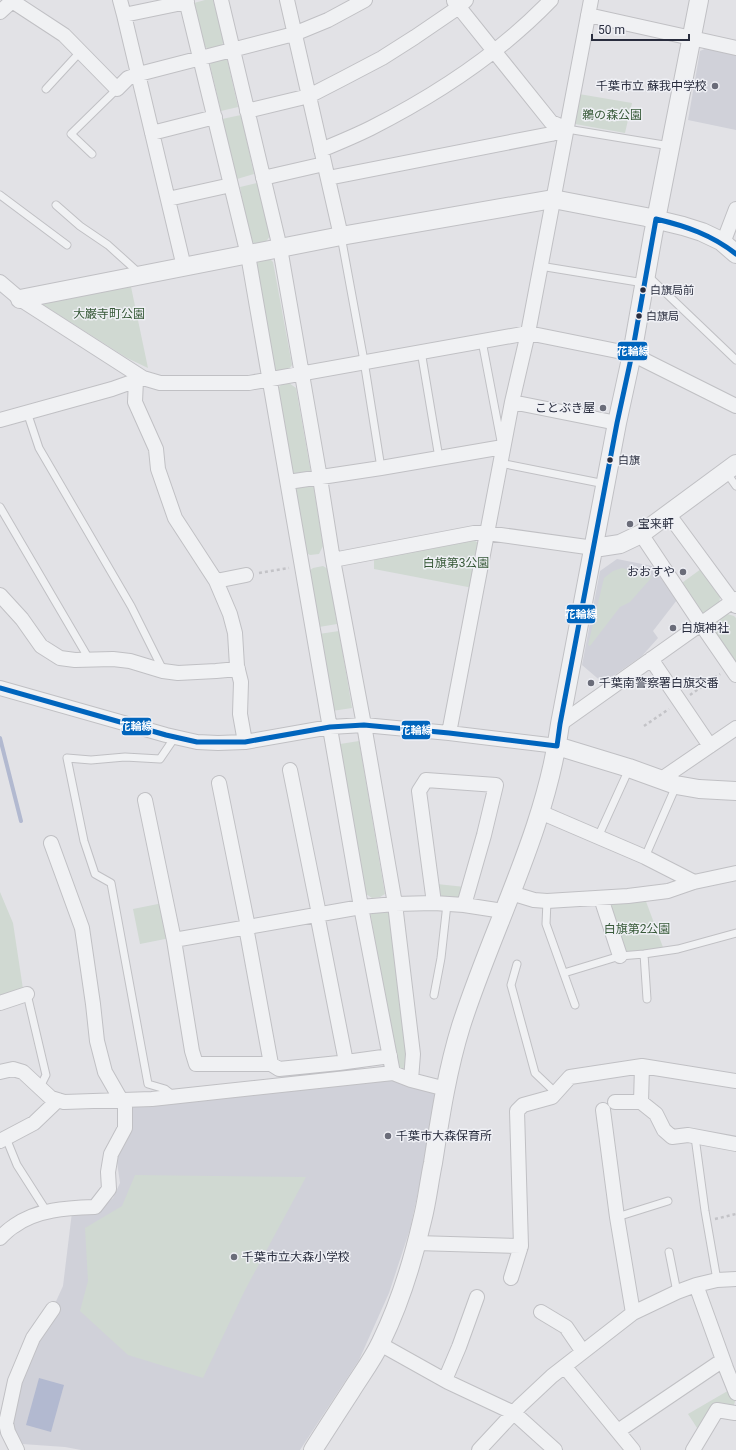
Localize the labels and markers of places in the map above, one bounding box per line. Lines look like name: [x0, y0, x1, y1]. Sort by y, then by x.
place label: 千葉市立 蘇我中学校: [596, 79, 707, 93]
marker: 千葉市立 蘇我中学校: [710, 81, 720, 91]
place label: 白旗局前: [650, 284, 694, 297]
marker: 白旗局前: [638, 285, 648, 295]
place label: 白旗局: [646, 310, 679, 323]
marker: 白旗局: [634, 311, 644, 321]
place label: ことぶき屋: [535, 401, 595, 415]
marker: ことぶき屋: [598, 403, 608, 413]
place label: 白旗: [618, 454, 640, 467]
marker: 白旗: [605, 455, 615, 465]
place label: 宝来軒: [638, 517, 674, 531]
marker: 宝来軒: [625, 519, 635, 529]
place label: おおすや: [627, 565, 675, 579]
marker: おおすや: [678, 567, 688, 577]
place label: 白旗神社: [681, 621, 729, 635]
marker: 白旗神社: [668, 623, 678, 633]
place label: 千葉南警察署白旗交番: [599, 676, 719, 690]
marker: 千葉南警察署白旗交番: [586, 678, 596, 688]
place label: 千葉市大森保育所: [396, 1129, 492, 1143]
marker: 千葉市大森保育所: [383, 1131, 393, 1141]
place label: 千葉市立大森小学校: [242, 1250, 350, 1264]
marker: 千葉市立大森小学校: [229, 1252, 239, 1262]

